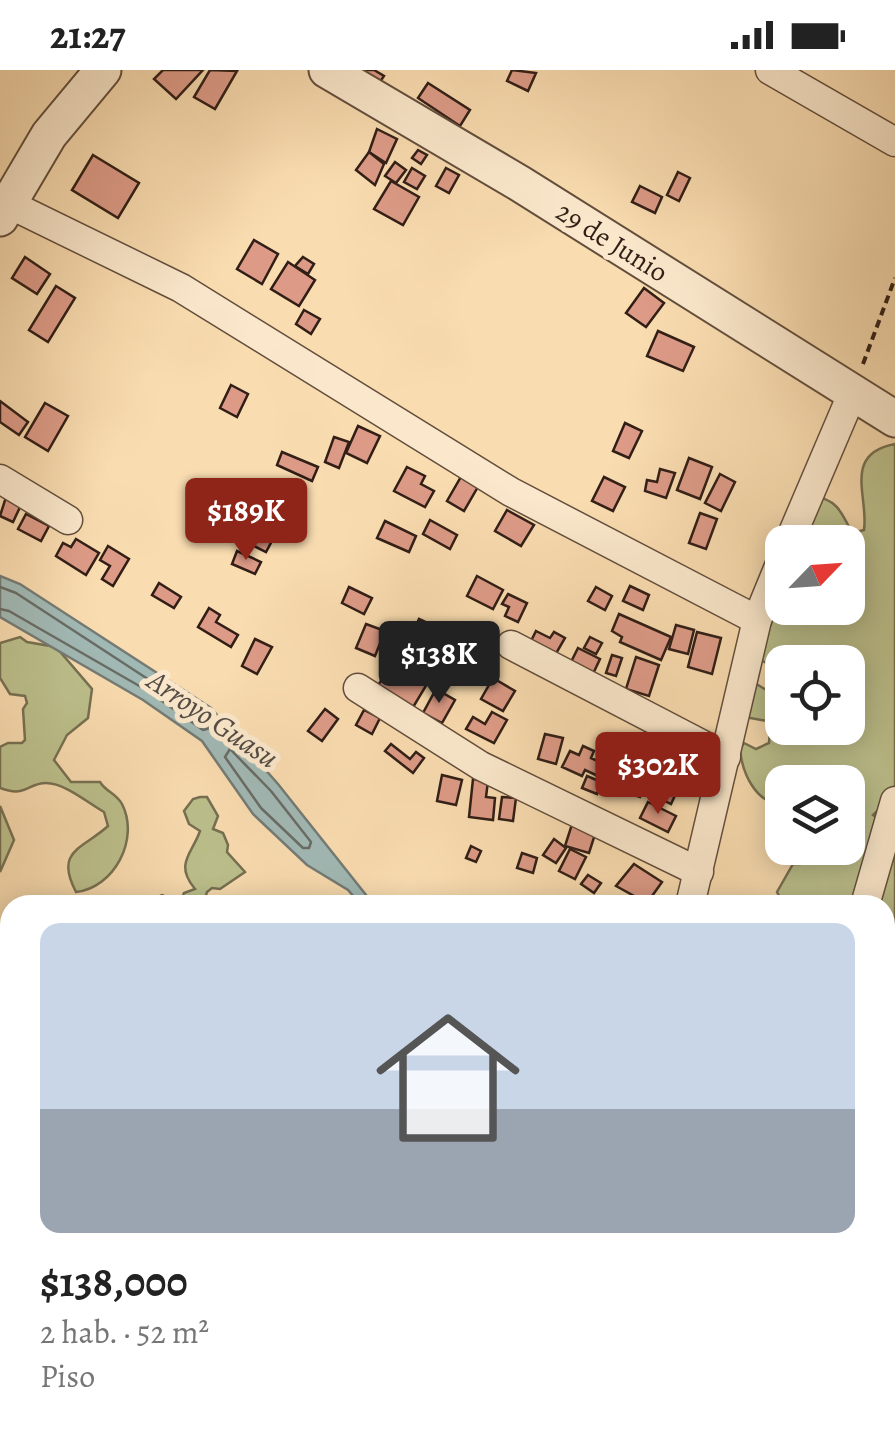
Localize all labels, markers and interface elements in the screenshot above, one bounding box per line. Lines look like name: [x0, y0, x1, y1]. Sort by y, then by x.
text: 21:27: [50, 9, 126, 61]
street label: 29 de Junio: [549, 193, 675, 291]
pin: $189K: [176, 478, 316, 563]
text: $189K: [207, 488, 285, 532]
north arrow: [765, 525, 865, 625]
map controls: [765, 525, 865, 865]
pin: $138K: [369, 621, 509, 706]
text: $138K: [401, 631, 477, 675]
button: locate: [765, 645, 865, 745]
water label: Arroyo Guasu: [138, 659, 286, 778]
pin: $302K: [588, 732, 728, 817]
text: $302K: [617, 742, 699, 786]
button: layers: [765, 765, 865, 865]
icon: home: [358, 988, 538, 1168]
text: $138,000: [40, 1253, 188, 1310]
text: 2 hab. · 52 m²: [40, 1310, 209, 1354]
text: Piso: [40, 1354, 95, 1398]

